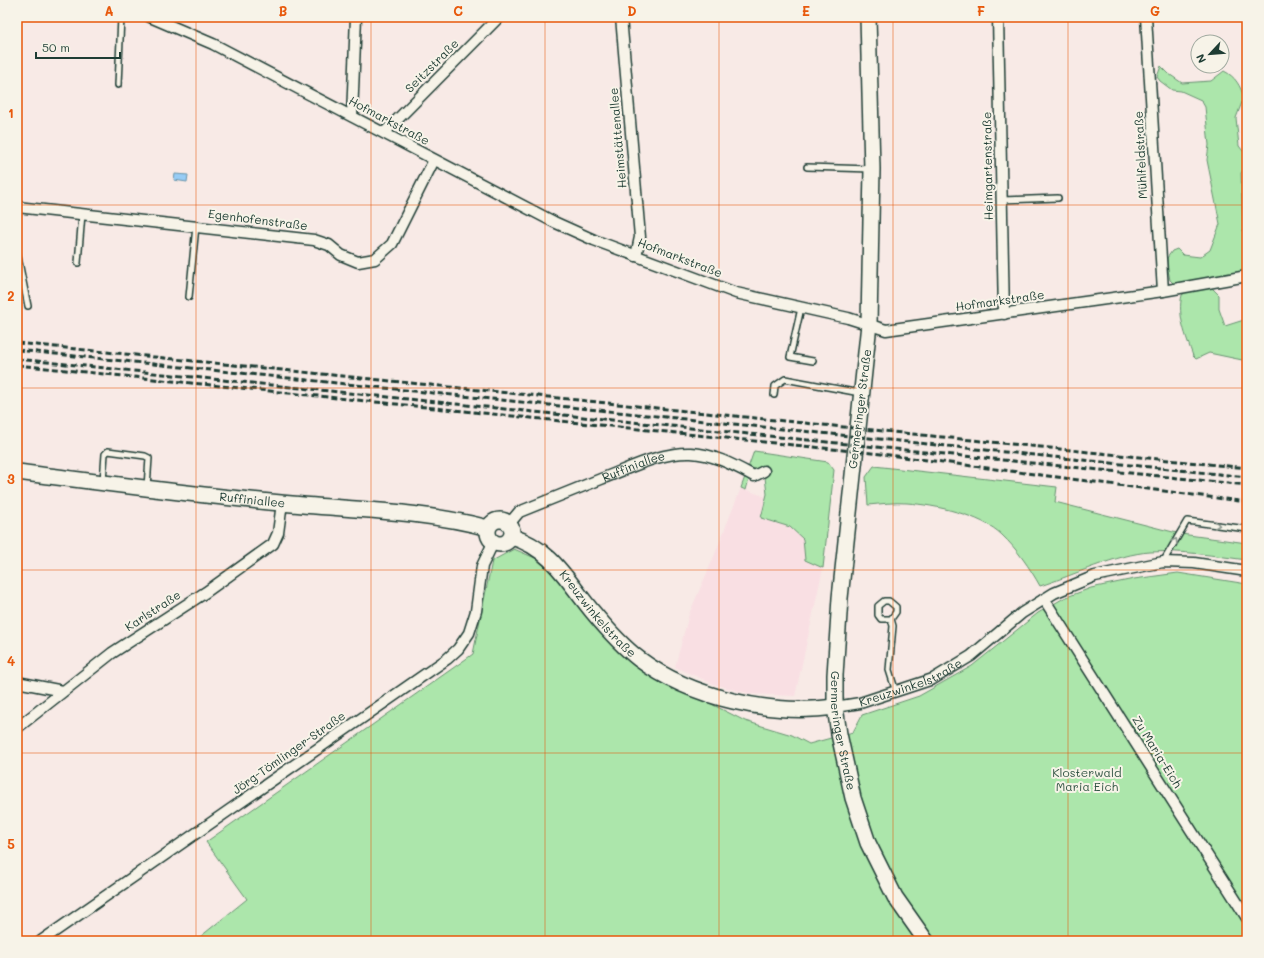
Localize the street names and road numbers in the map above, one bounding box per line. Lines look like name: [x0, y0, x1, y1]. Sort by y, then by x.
street label: Seitzstraße: [401, 35, 462, 96]
street label: Heimstättenallee: [605, 87, 629, 189]
street label: Hofmarkstraße: [346, 92, 433, 148]
street label: Mühlfeldstraße: [1130, 111, 1150, 200]
street label: Heimgartenstraße: [978, 112, 996, 220]
street label: Egenhofenstraße: [207, 205, 309, 233]
street label: Hofmarkstraße: [636, 234, 725, 281]
street label: Hofmarkstraße: [954, 286, 1045, 314]
street label: Germeringer Straße: [844, 348, 874, 470]
street label: Ruffiniallee: [599, 447, 667, 485]
street label: Ruffiniallee: [219, 488, 286, 510]
street label: Kreuzwinkelstraße: [556, 566, 640, 660]
street label: Karlstraße: [121, 586, 183, 634]
street label: Kreuzwinkelstraße: [857, 654, 965, 710]
street label: Germeringer Straße: [828, 671, 860, 791]
street label: Jörg-Tömlinger-Straße: [229, 707, 348, 797]
street label: Zu Maria-Eich: [1129, 712, 1187, 791]

